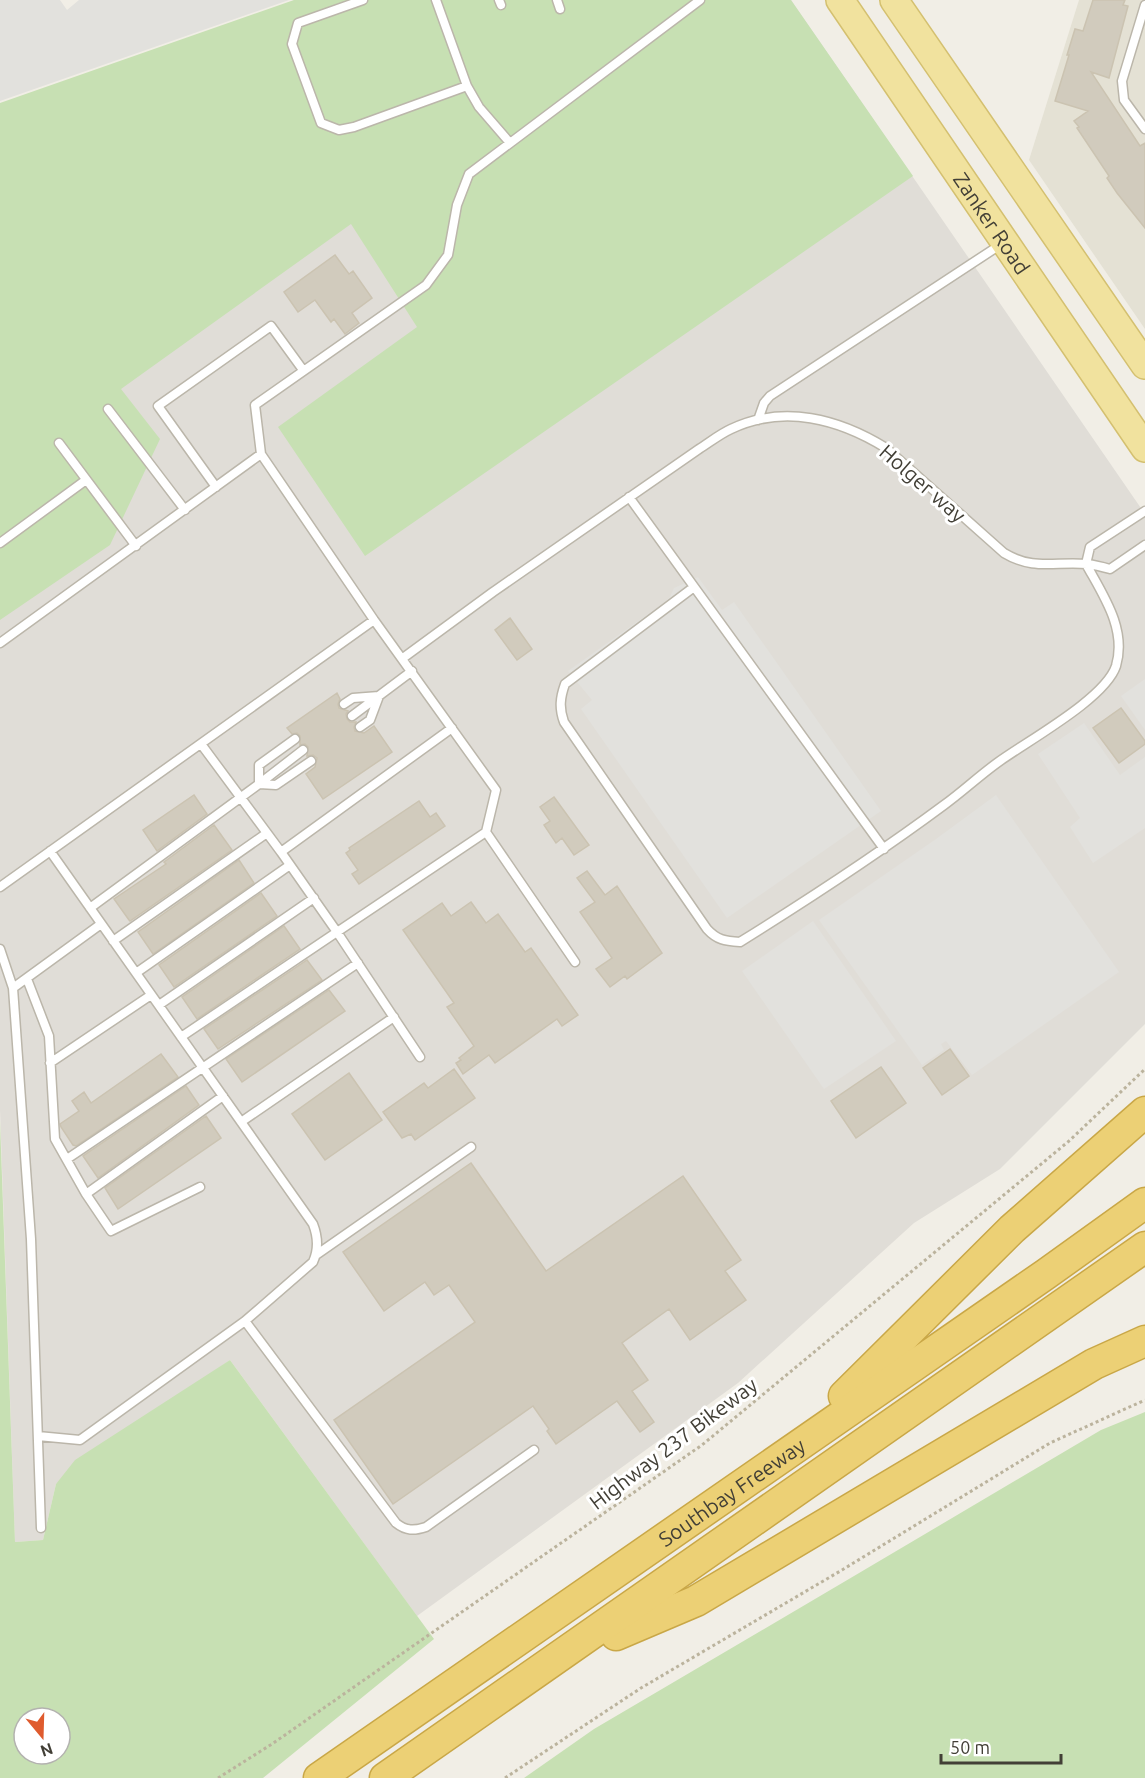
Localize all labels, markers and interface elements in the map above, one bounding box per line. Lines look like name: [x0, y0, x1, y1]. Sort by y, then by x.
street label: Zanker Road: [949, 168, 1035, 279]
street label: Holger way: [875, 439, 971, 527]
street label: Highway 237 Bikeway: [584, 1372, 762, 1514]
street label: Southbay Freeway: [654, 1433, 809, 1551]
north arrow: [12, 1706, 72, 1766]
scale bar: [941, 1727, 1061, 1765]
text: 50 m: [950, 1737, 990, 1757]
text: N: [38, 1740, 55, 1761]

